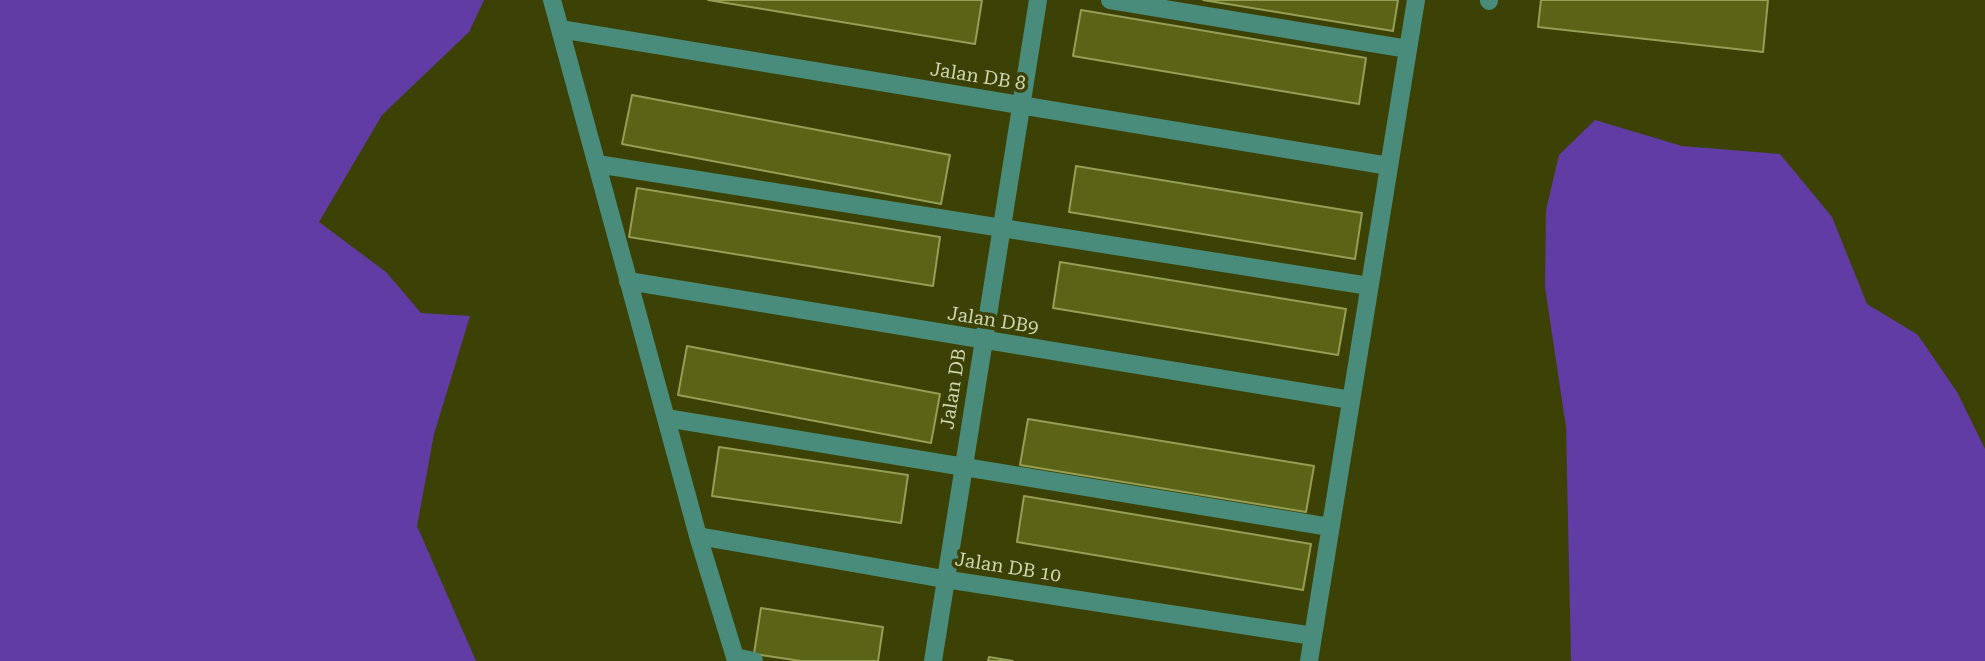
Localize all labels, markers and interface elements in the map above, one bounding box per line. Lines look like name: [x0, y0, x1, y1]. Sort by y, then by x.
street label: Jalan DB 8: [928, 58, 1028, 96]
street label: Jalan DB9: [946, 303, 1040, 339]
street label: Jalan DB: [936, 347, 972, 431]
street label: Jalan DB 10: [953, 548, 1063, 588]

